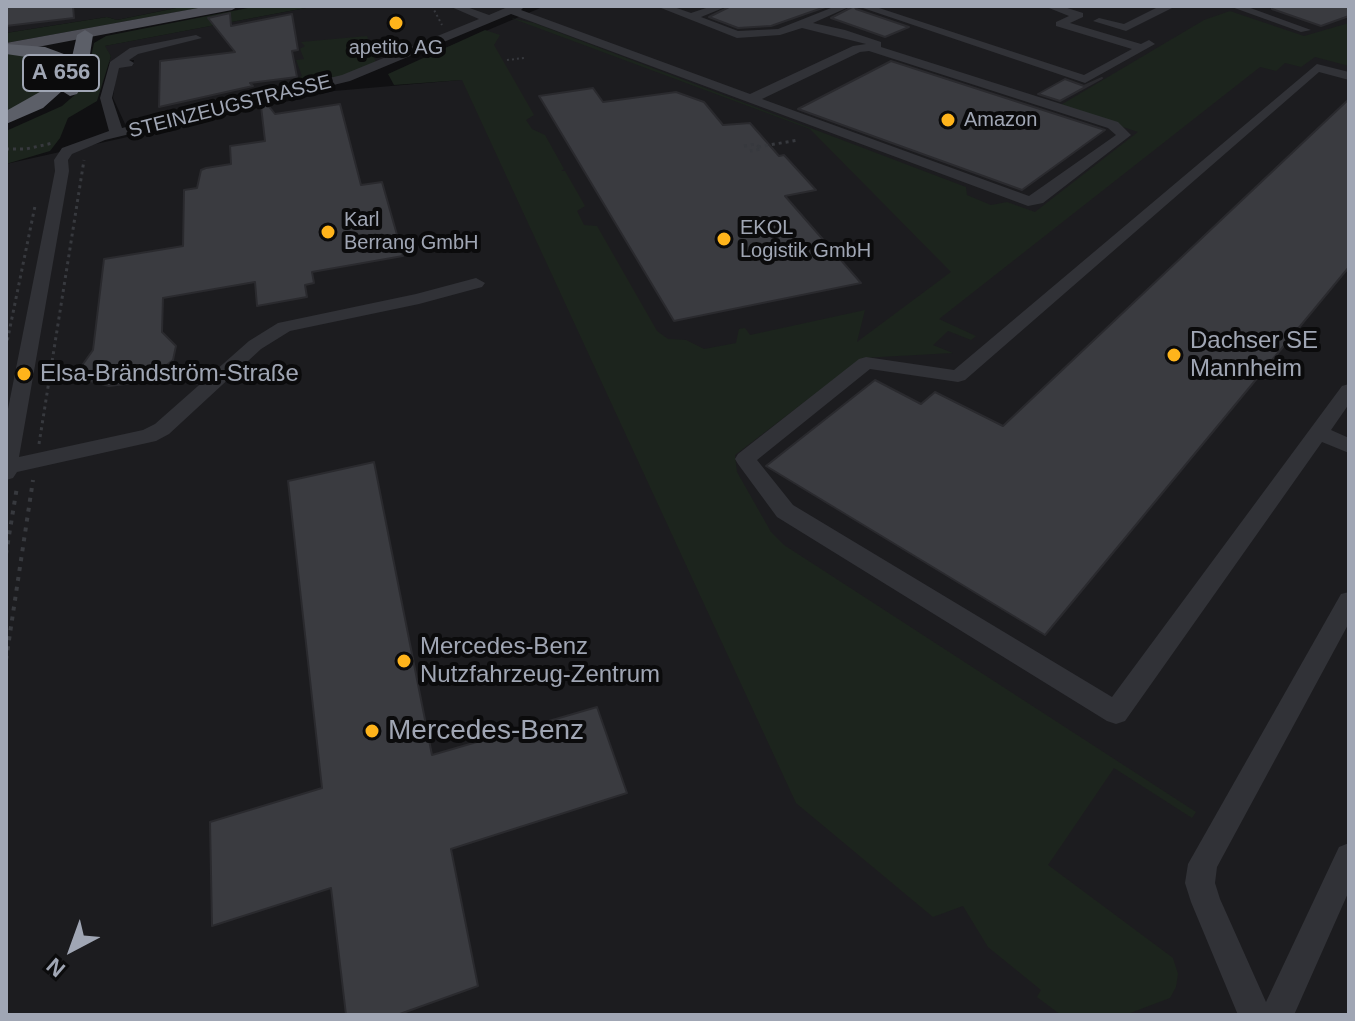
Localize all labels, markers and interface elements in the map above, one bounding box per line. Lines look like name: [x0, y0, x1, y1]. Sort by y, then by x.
marker: apetito AG: [387, 14, 405, 32]
place label: apetito AG: [349, 36, 443, 60]
road number: A 656: [23, 55, 99, 91]
street label: STEINZEUGSTRASSE: [126, 70, 334, 144]
place label: Amazon: [964, 108, 1037, 132]
marker: Amazon: [939, 111, 957, 129]
place label: Karl Berrang GmbH: [344, 208, 478, 255]
place label: EKOL Logistik GmbH: [740, 216, 871, 263]
marker: Karl Berrang GmbH: [319, 223, 337, 241]
marker: EKOL Logistik GmbH: [715, 230, 733, 248]
place label: Dachser SE Mannheim: [1190, 327, 1318, 383]
marker: Dachser SE Mannheim: [1165, 346, 1183, 364]
place label: Elsa-Brändström-Straße: [40, 360, 299, 388]
marker: Elsa-Brändström-Straße: [15, 365, 33, 383]
place label: Mercedes-Benz Nutzfahrzeug-Zentrum: [420, 633, 660, 689]
marker: Mercedes-Benz Nutzfahrzeug-Zentrum: [395, 652, 413, 670]
place label: Mercedes-Benz: [388, 714, 584, 748]
marker: Mercedes-Benz: [363, 722, 381, 740]
north arrow: [32, 909, 112, 989]
text: N: [42, 953, 70, 982]

